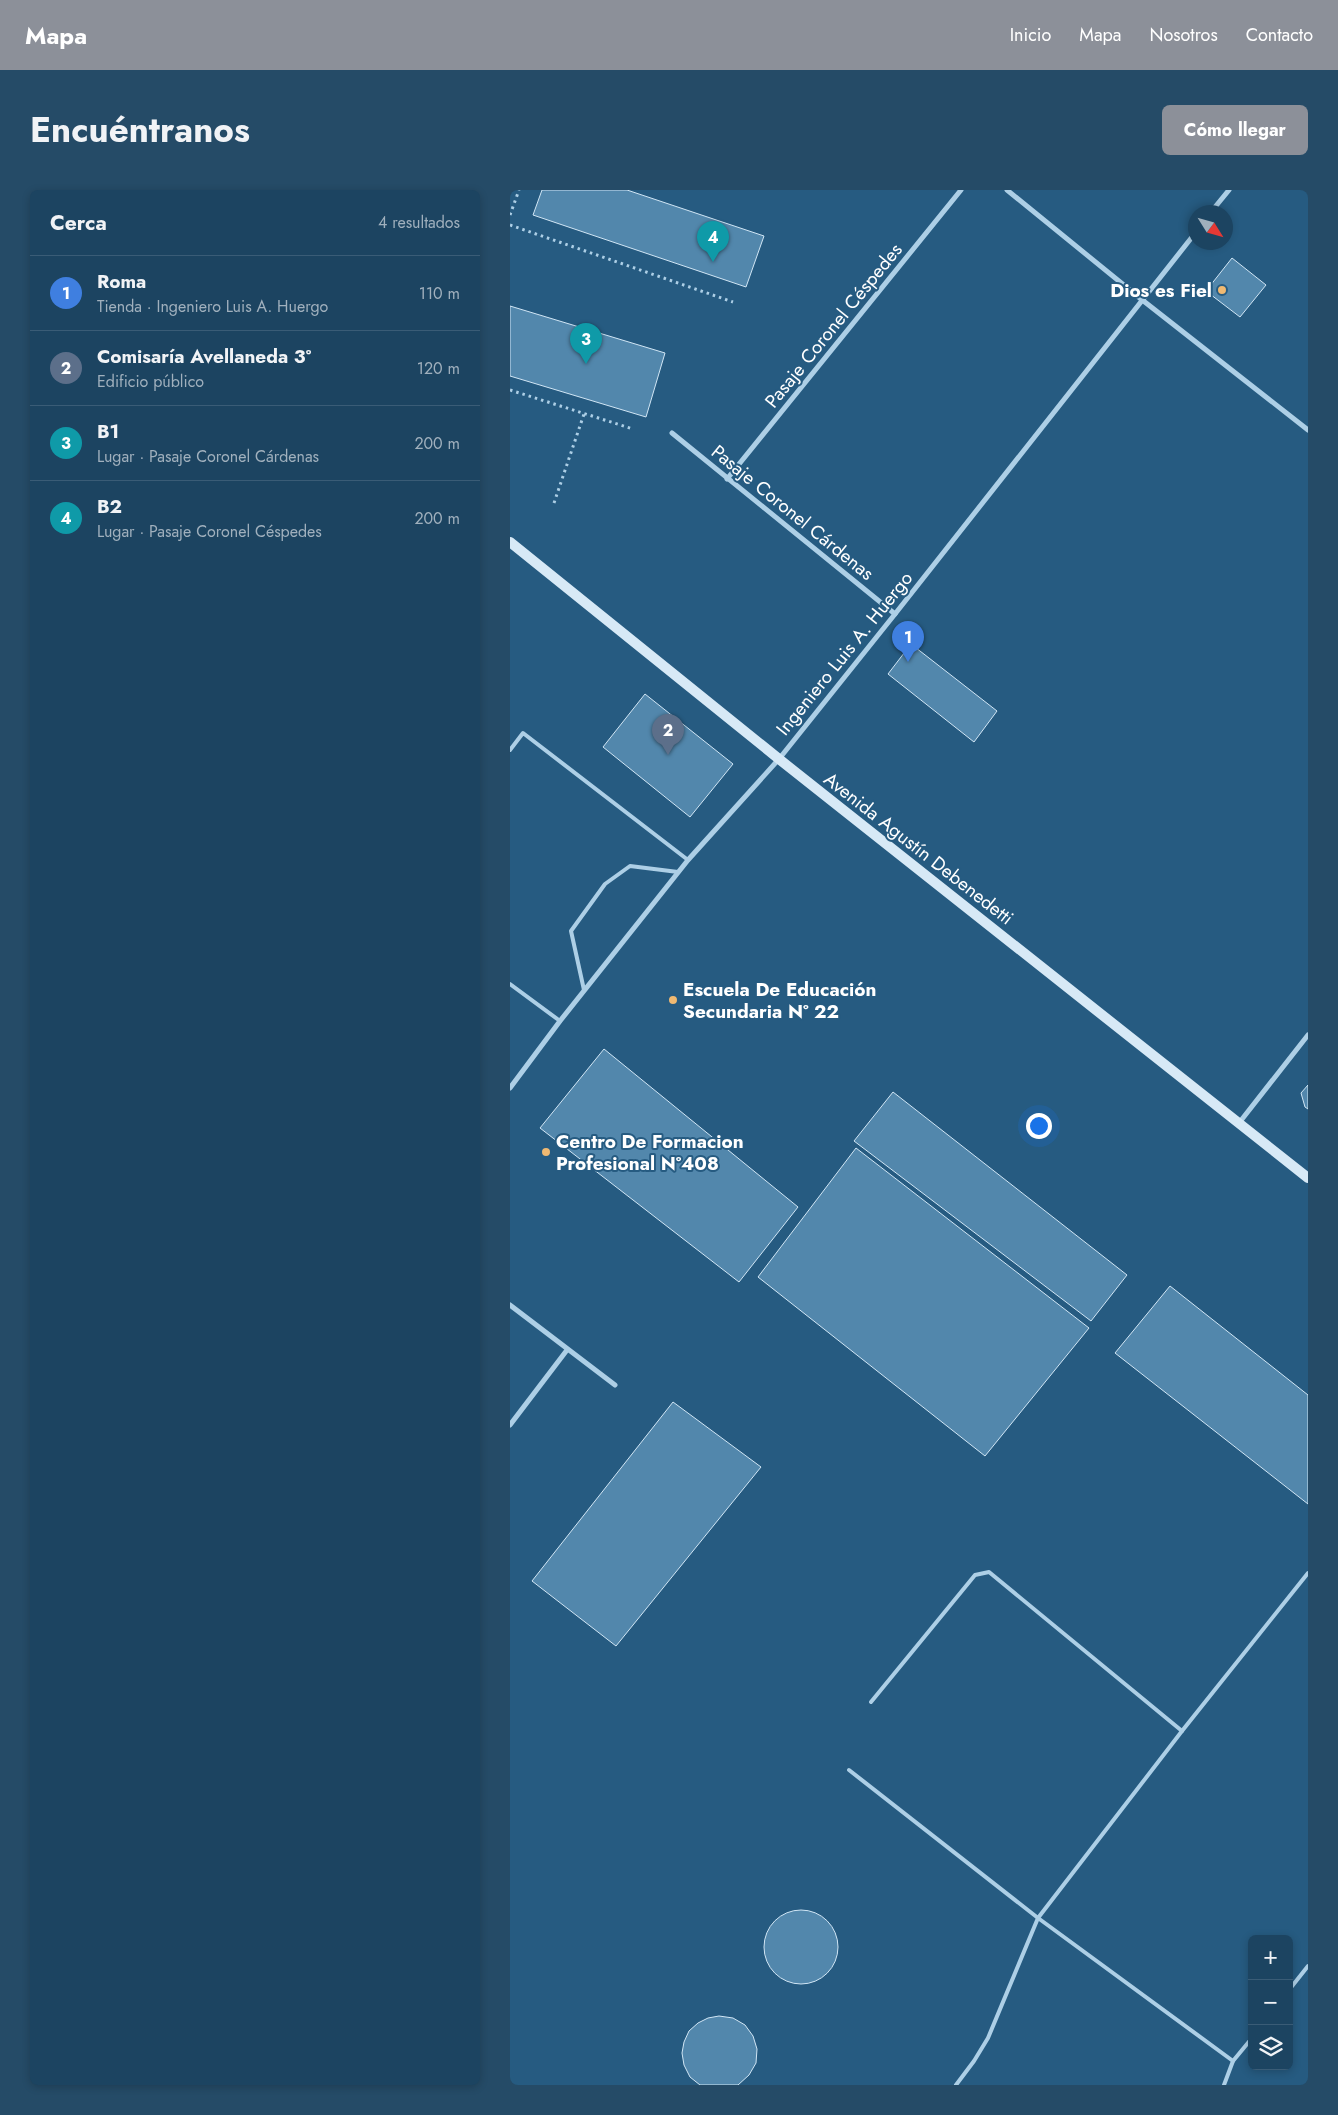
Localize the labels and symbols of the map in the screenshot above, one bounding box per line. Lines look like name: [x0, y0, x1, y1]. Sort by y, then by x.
north arrow: [1188, 205, 1233, 250]
pin: 4: [697, 221, 729, 262]
street label: Pasaje Coronel Céspedes: [758, 237, 909, 414]
place label: Dios es Fiel: [1110, 277, 1212, 304]
marker: Dios es Fiel: [1216, 284, 1228, 296]
pin: 3: [570, 323, 602, 364]
street label: Pasaje Coronel Cárdenas: [706, 438, 880, 587]
street label: Ingeniero Luis A. Huergo: [770, 566, 919, 741]
pin: 1: [892, 621, 924, 662]
pin: 2: [652, 714, 684, 755]
street label: Avenida Agustín Debenedetti: [818, 766, 1019, 931]
place label: Escuela De Educación Secundaria Nº 22: [683, 976, 876, 1025]
marker: Escuela De Educación Secundaria Nº 22: [667, 994, 679, 1006]
your location: [1026, 1113, 1052, 1139]
place label: Centro De Formacion Profesional Nº408: [556, 1128, 744, 1177]
marker: Centro De Formacion Profesional Nº408: [540, 1146, 552, 1158]

